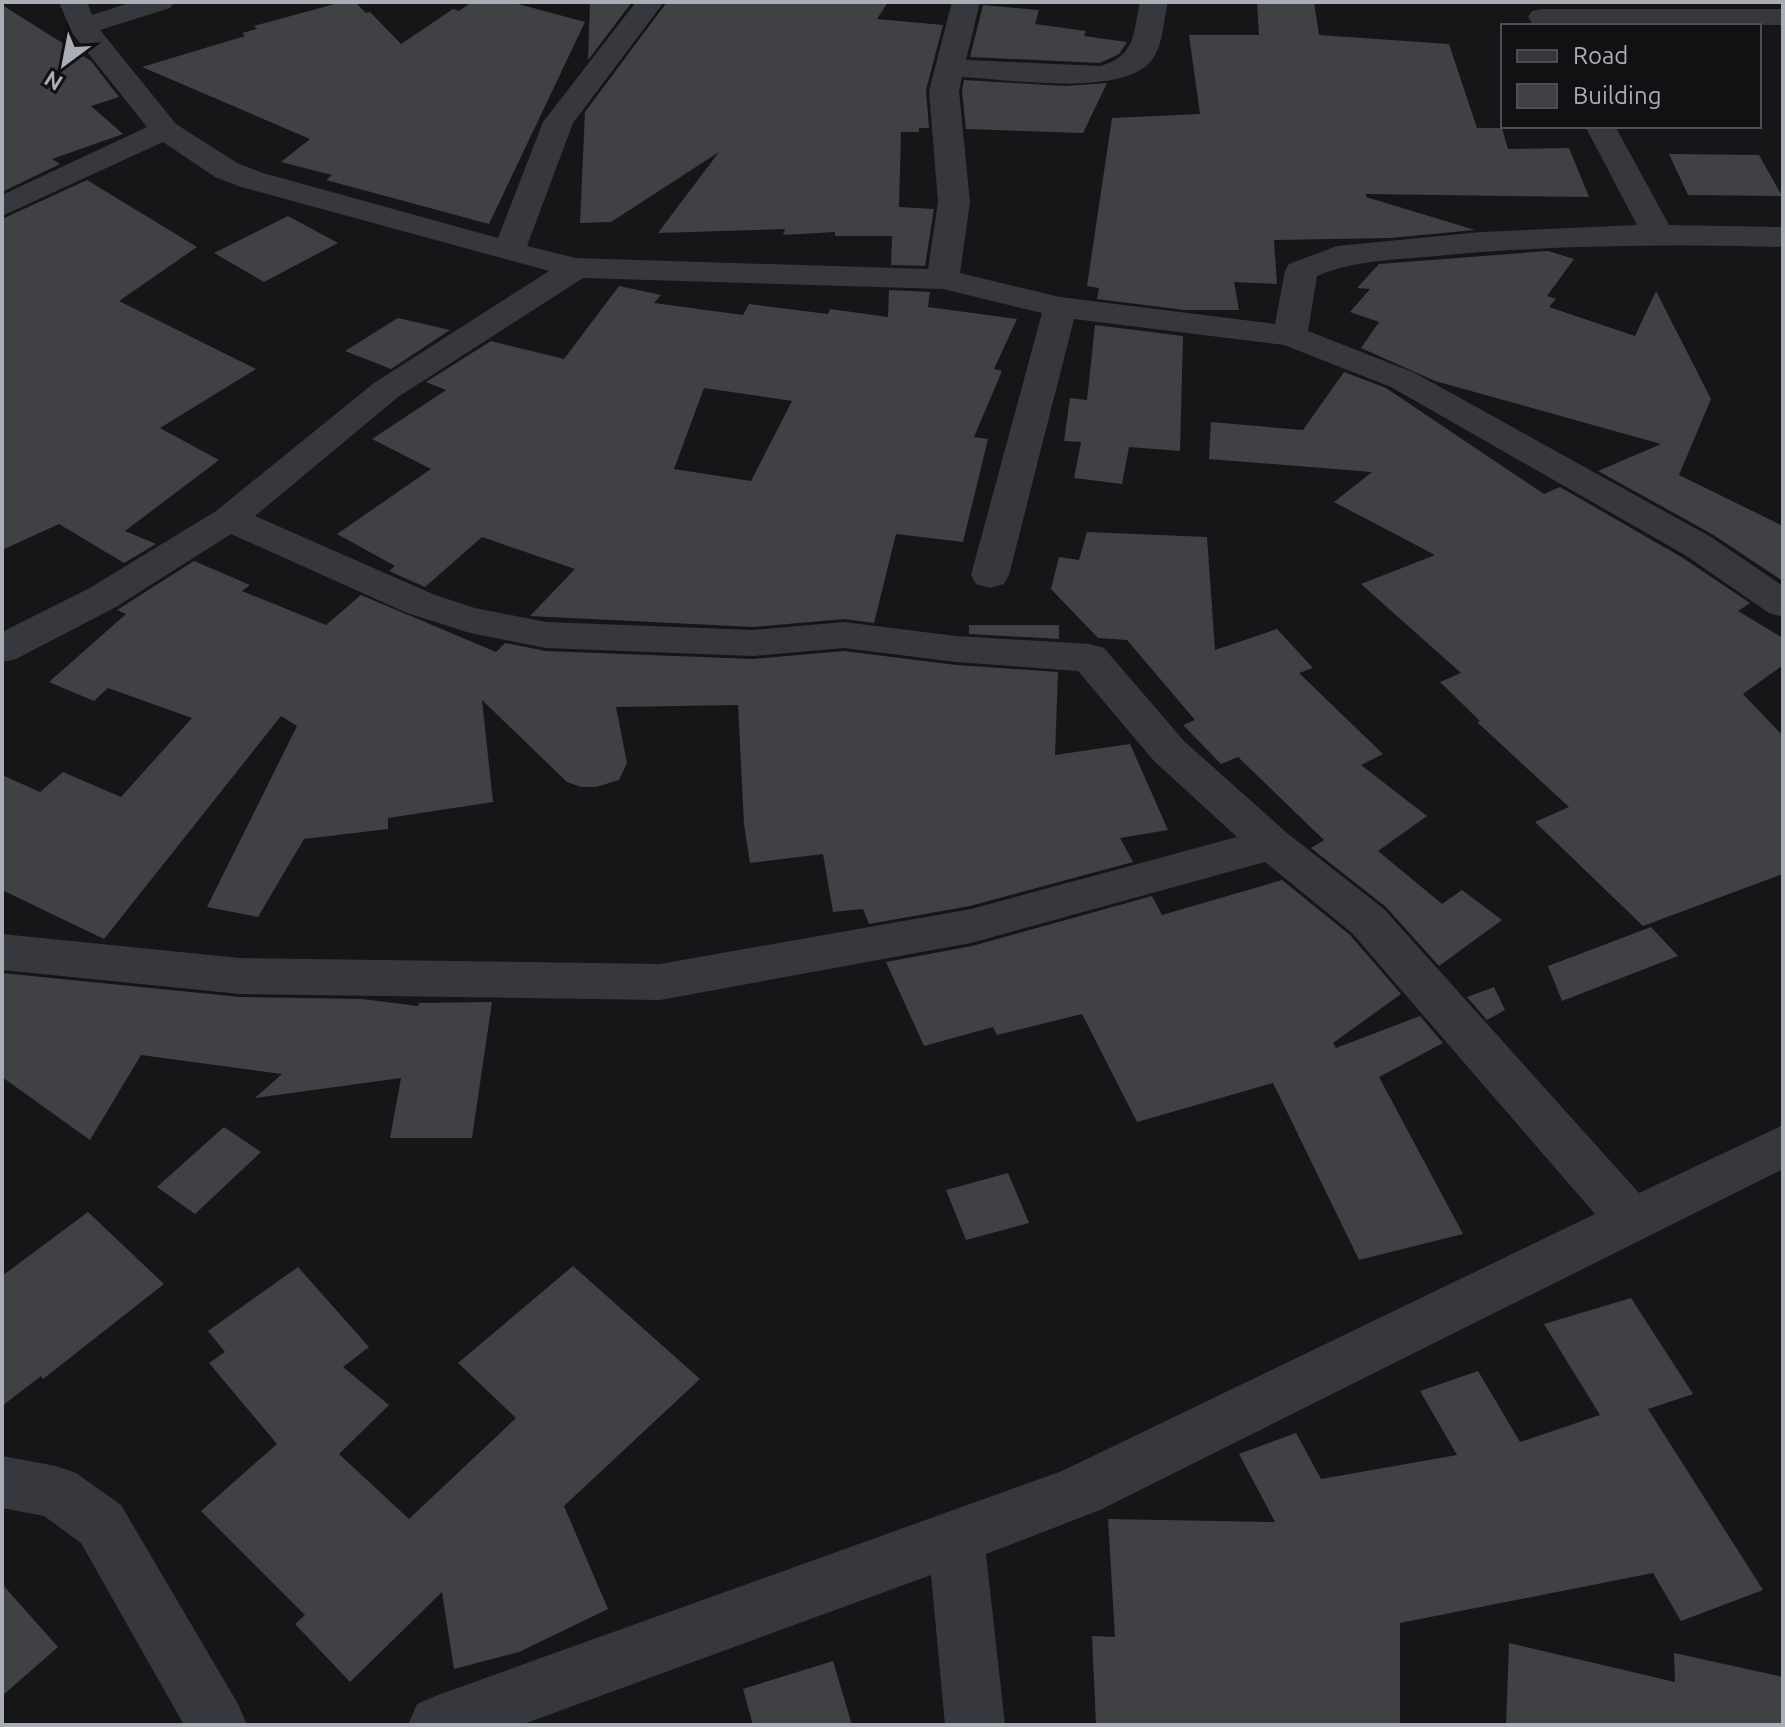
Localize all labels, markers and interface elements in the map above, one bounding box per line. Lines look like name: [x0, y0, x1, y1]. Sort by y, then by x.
north arrow: [24, 24, 104, 104]
legend: [1501, 24, 1761, 128]
text: Road: [1573, 42, 1628, 69]
text: N: [40, 66, 67, 96]
text: Building: [1573, 82, 1661, 109]

